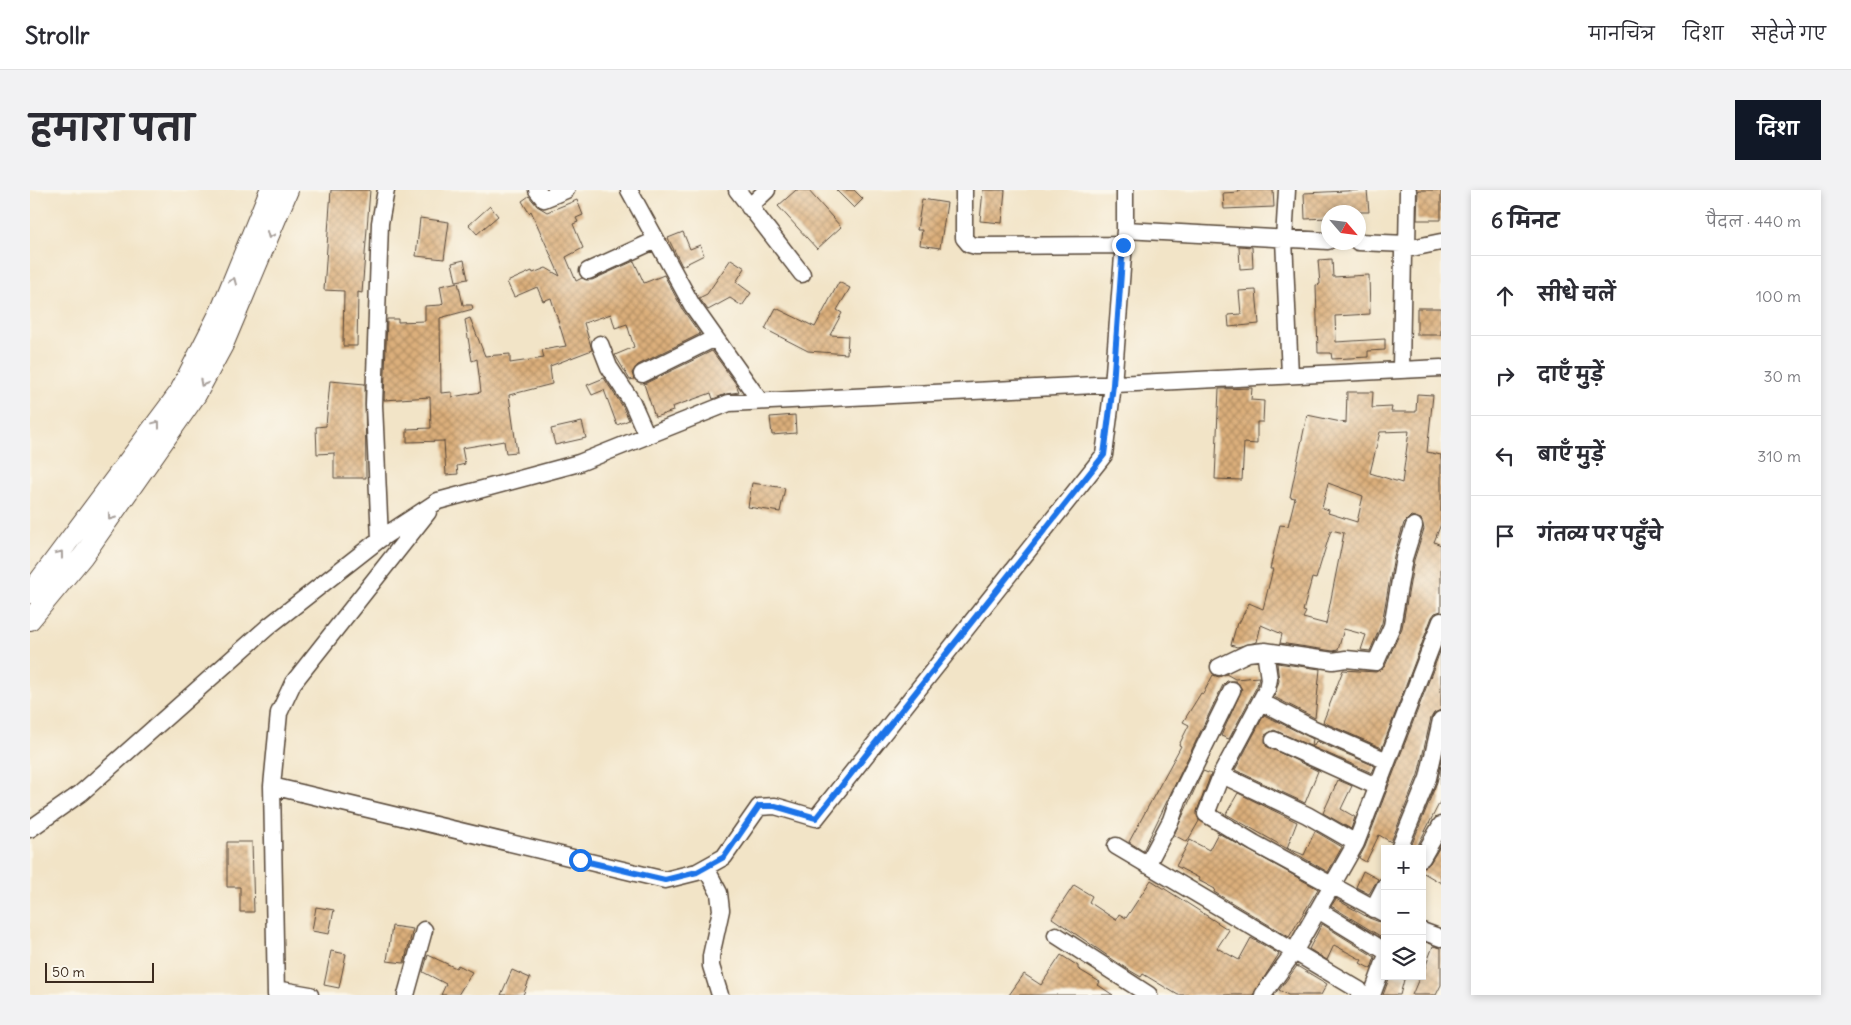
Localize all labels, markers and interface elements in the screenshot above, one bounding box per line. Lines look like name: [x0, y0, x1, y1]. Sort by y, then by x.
text: Strollr: [25, 20, 90, 50]
text: मानचित्र: [1589, 22, 1655, 45]
text: दिशा: [1683, 22, 1724, 45]
text: सहेजे गए: [1752, 22, 1826, 45]
button: दिशा: [1735, 100, 1821, 160]
text: हमारा पता: [30, 105, 194, 149]
north arrow: [1321, 205, 1366, 250]
text: 6 मिनट: [1491, 207, 1559, 234]
text: पैदल · 440 m: [1706, 211, 1801, 231]
one-way arrow: [265, 230, 276, 239]
route end: [1112, 234, 1135, 257]
one-way arrow: [227, 277, 238, 286]
icon: ahead: [1491, 282, 1519, 310]
text: सीधे चलें: [1538, 282, 1615, 306]
text: 100 m: [1756, 286, 1801, 306]
icon: right: [1491, 362, 1519, 390]
text: दाएँ मुड़ें: [1538, 362, 1604, 386]
text: 30 m: [1764, 366, 1801, 386]
one-way arrow: [199, 378, 209, 387]
one-way arrow: [151, 420, 160, 430]
icon: left: [1491, 442, 1519, 470]
text: बाएँ मुड़ें: [1538, 442, 1604, 466]
text: 310 m: [1757, 446, 1801, 466]
one-way arrow: [108, 511, 117, 521]
icon: arrive: [1491, 522, 1519, 550]
text: गंतव्य पर पहुँचे: [1538, 522, 1663, 546]
one-way arrow: [54, 551, 62, 560]
map controls: [1381, 845, 1426, 980]
button: +: [1381, 845, 1426, 890]
route start: [569, 849, 592, 872]
button: −: [1381, 890, 1426, 935]
button: layers: [1381, 935, 1426, 980]
scale bar: [45, 960, 154, 983]
text: 50 m: [52, 963, 85, 981]

